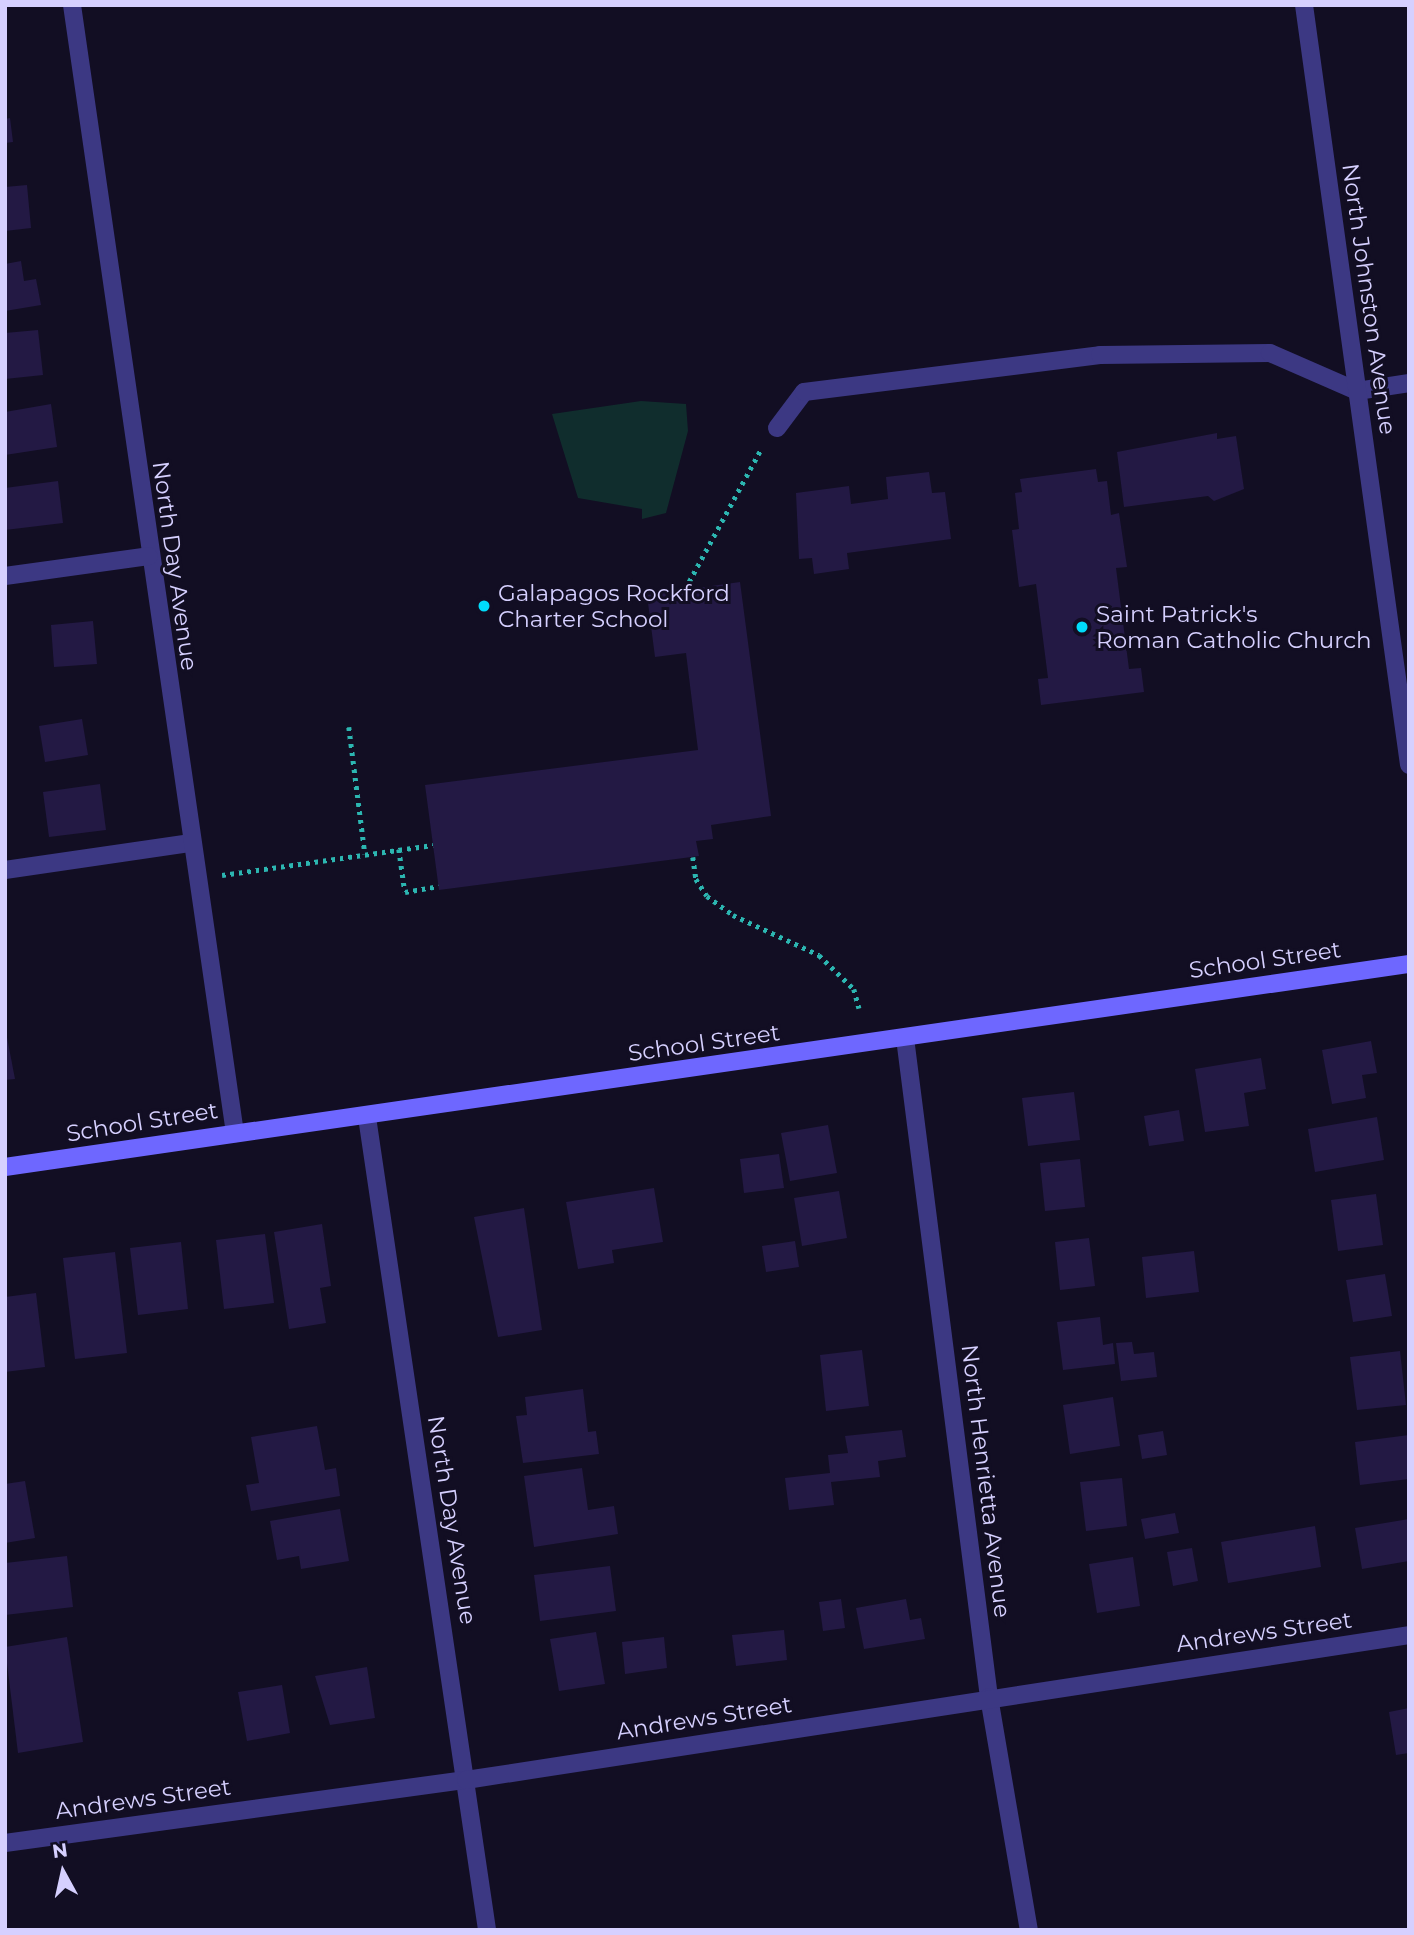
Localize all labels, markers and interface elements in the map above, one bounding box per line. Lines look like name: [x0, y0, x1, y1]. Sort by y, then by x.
street label: North Johnston Avenue: [1336, 162, 1402, 436]
street label: North Day Avenue: [147, 460, 203, 672]
place label: Galapagos Rockford Charter School: [498, 579, 730, 633]
marker: Galapagos Rockford Charter School: [476, 598, 492, 614]
place label: Saint Patrick's Roman Catholic Church: [1096, 600, 1372, 654]
marker: Saint Patrick's Roman Catholic Church: [1074, 619, 1090, 635]
street label: School Street: [1187, 936, 1343, 984]
street label: School Street: [626, 1019, 782, 1067]
street label: School Street: [64, 1096, 220, 1148]
street label: North Henrietta Avenue: [956, 1343, 1016, 1619]
street label: North Day Avenue: [422, 1414, 482, 1626]
street label: Andrews Street: [1174, 1606, 1354, 1658]
street label: Andrews Street: [614, 1691, 794, 1745]
street label: Andrews Street: [53, 1773, 233, 1825]
north arrow: [28, 1837, 98, 1907]
text: N: [51, 1838, 69, 1863]

